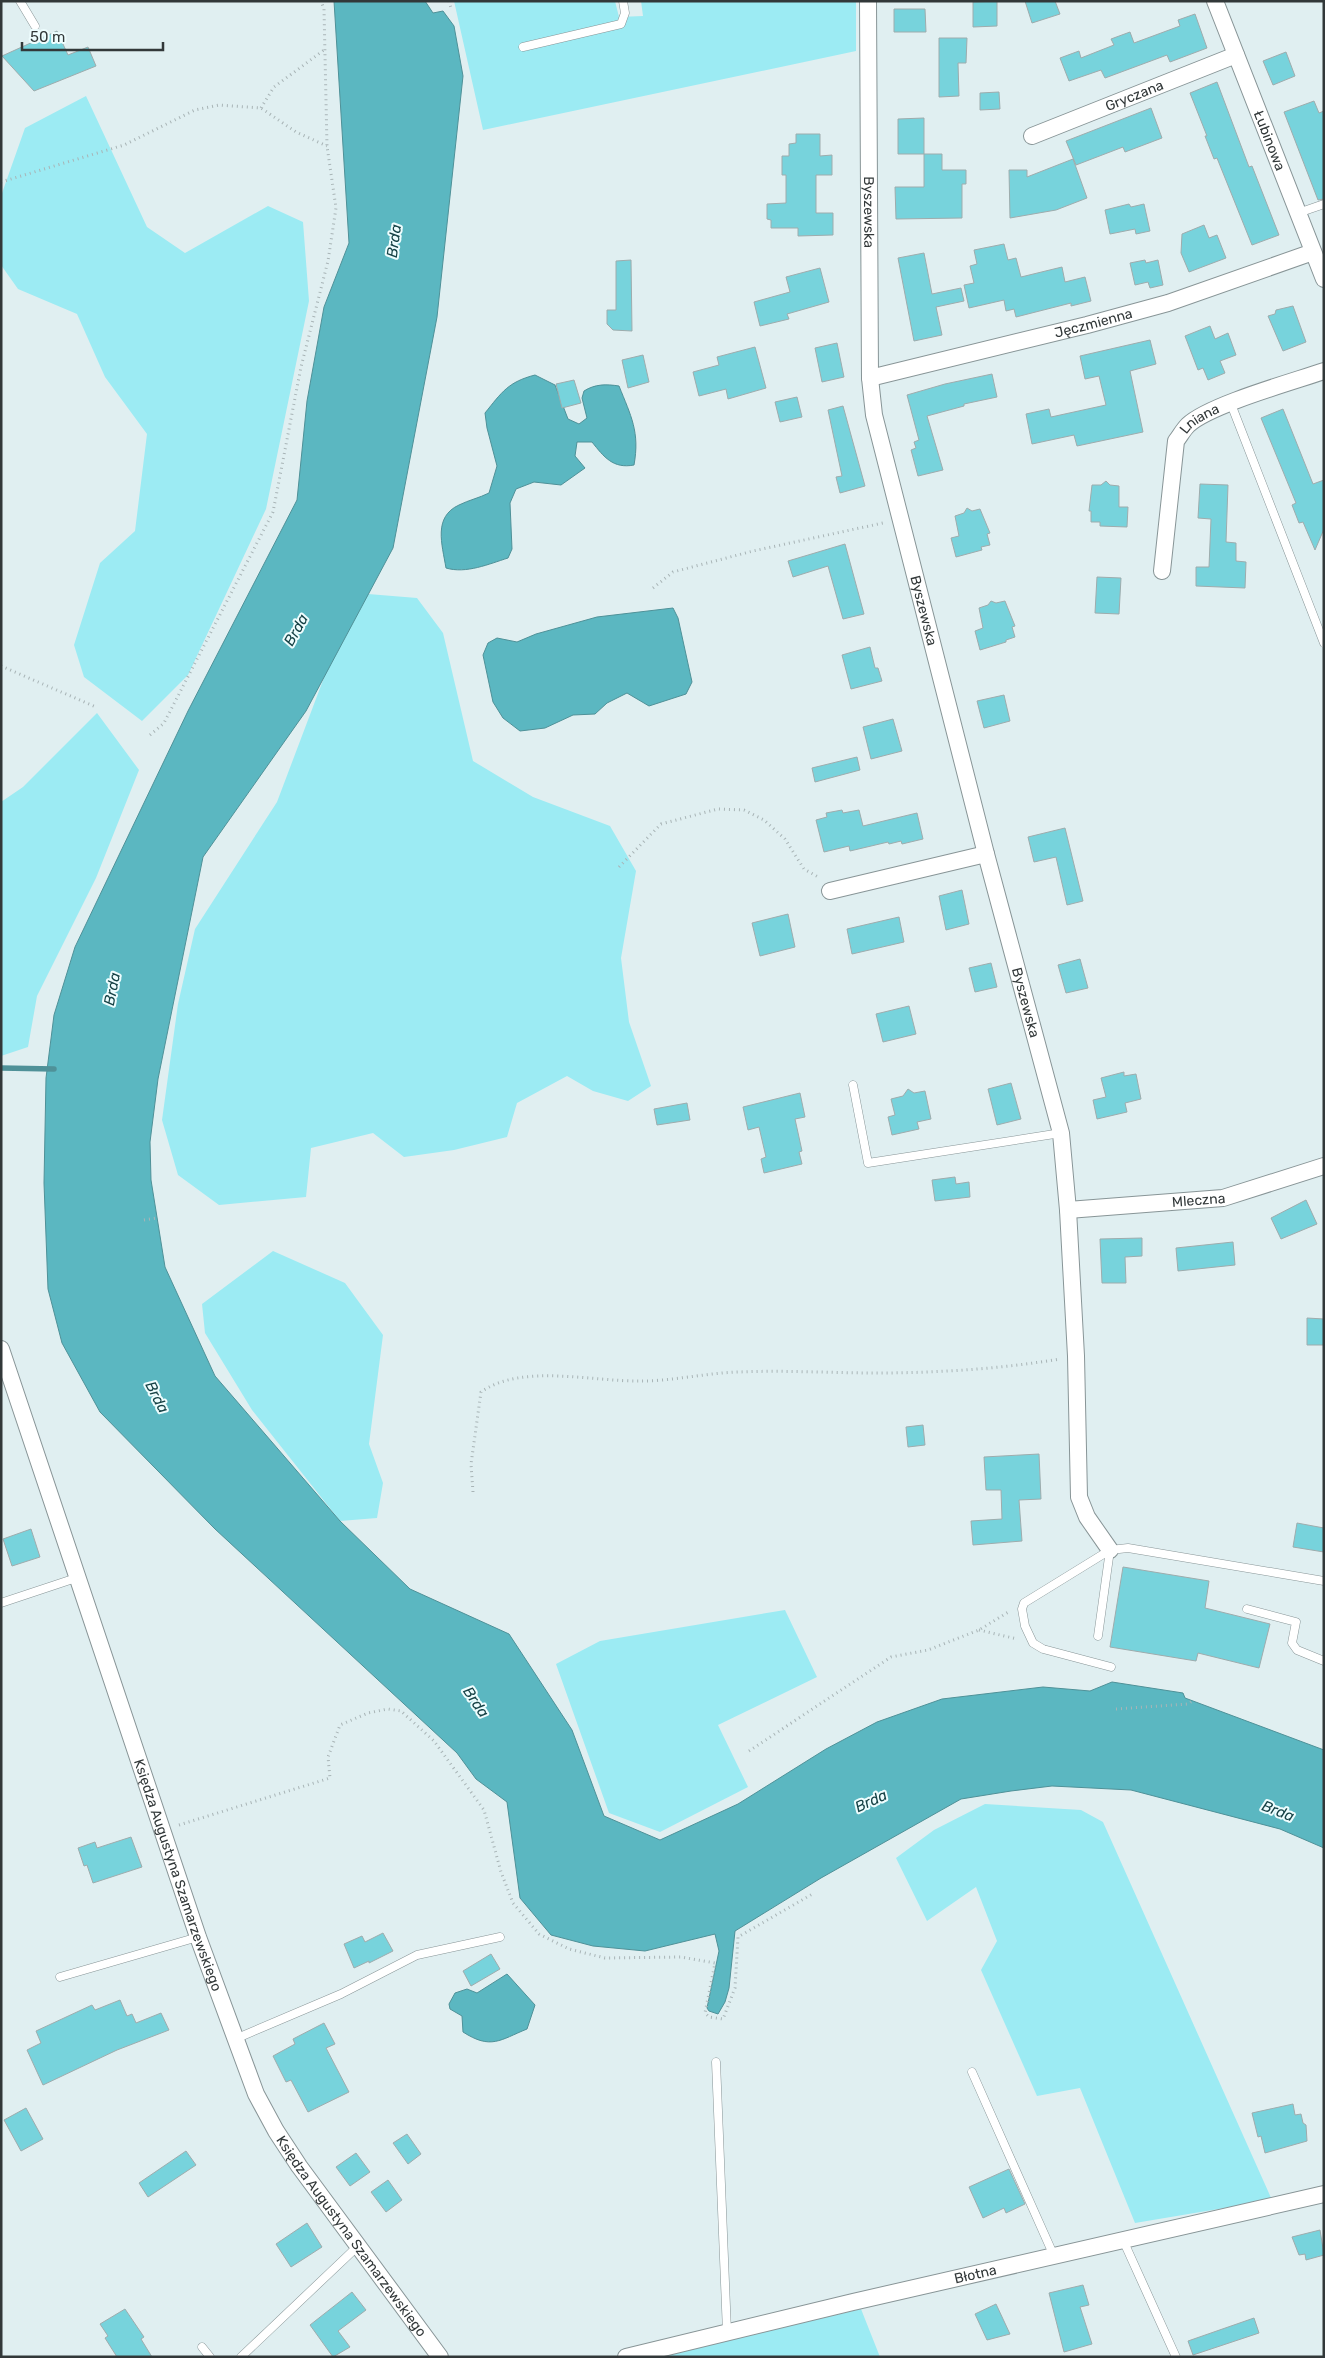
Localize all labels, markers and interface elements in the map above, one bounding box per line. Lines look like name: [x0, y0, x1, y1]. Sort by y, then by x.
scale bar: [22, 20, 164, 52]
text: 50 m: [30, 28, 65, 46]
street label: Gryczana: [1103, 76, 1166, 115]
street label: Łubinowa: [1250, 108, 1289, 173]
street label: Byszewska: [860, 176, 878, 248]
water label: Brda: [383, 223, 405, 259]
street label: Jęczmienna: [1053, 305, 1134, 341]
street label: Lniana: [1176, 400, 1222, 437]
street label: Byszewska: [907, 574, 941, 647]
water label: Brda: [280, 611, 312, 649]
street label: Byszewska: [1008, 966, 1043, 1039]
water label: Brda: [100, 971, 124, 1007]
street label: Mleczna: [1171, 1189, 1226, 1210]
water label: Brda: [141, 1378, 173, 1416]
water label: Brda: [459, 1683, 493, 1721]
street label: Księdza Augustyna Szamarzewskiego: [130, 1757, 226, 1993]
water label: Brda: [852, 1786, 890, 1816]
water label: Brda: [1259, 1797, 1297, 1825]
street label: Księdza Augustyna Szamarzewskiego: [273, 2132, 430, 2340]
street label: Błotna: [952, 2261, 998, 2287]

